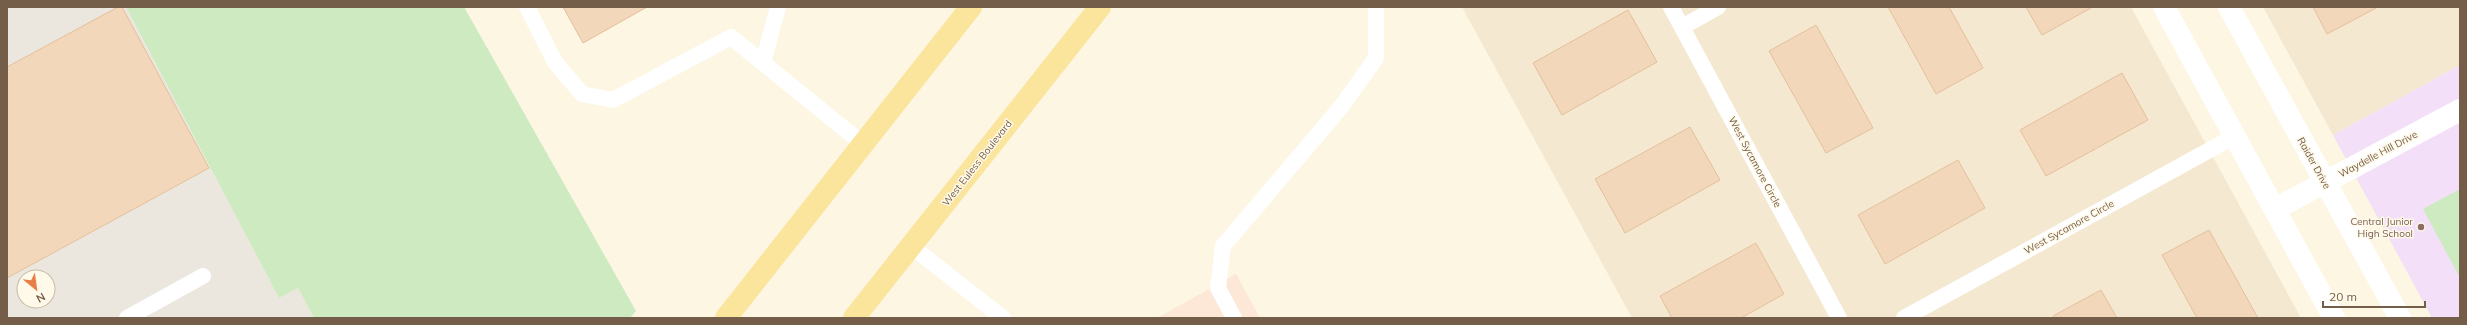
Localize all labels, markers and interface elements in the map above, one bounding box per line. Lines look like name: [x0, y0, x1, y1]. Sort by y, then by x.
street label: West Sycamore Circle: [1726, 114, 1784, 210]
street label: West Euless Boulevard: [939, 117, 1015, 209]
street label: Waydelle Hill Drive: [2336, 128, 2420, 180]
street label: Raider Drive: [2294, 135, 2334, 191]
street label: West Sycamore Circle: [2022, 197, 2116, 257]
place label: Central Junior High School: [2351, 215, 2413, 240]
marker: Central Junior High School: [2416, 222, 2426, 232]
north arrow: [16, 269, 56, 309]
scale bar: [2323, 283, 2425, 309]
text: 20 m: [2329, 289, 2357, 304]
text: N: [34, 290, 48, 306]

